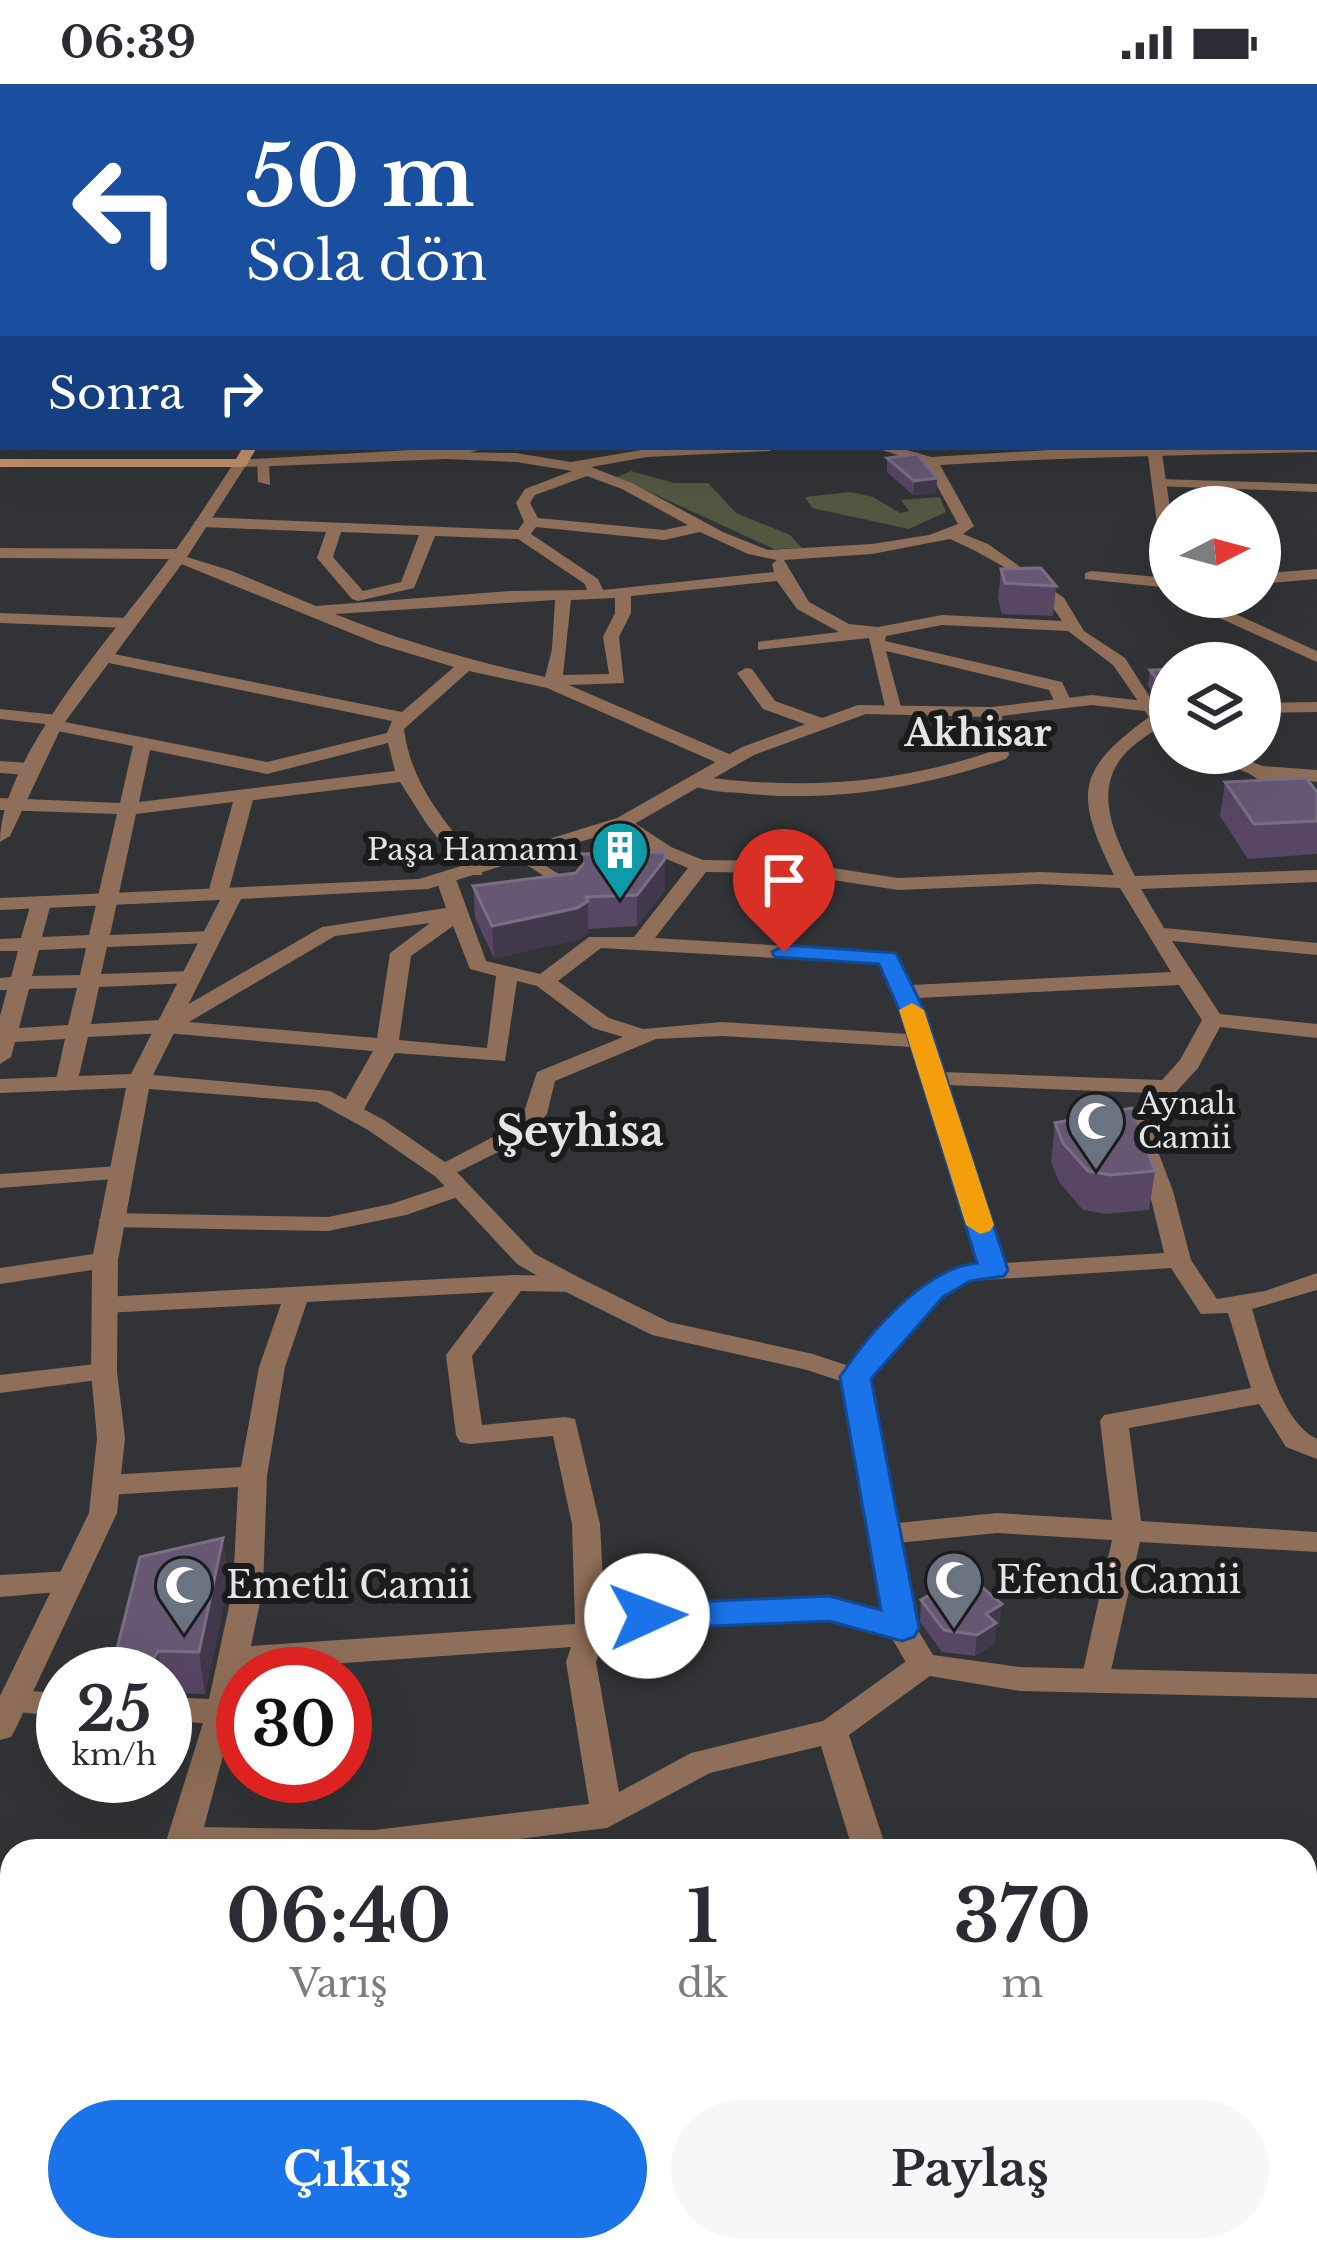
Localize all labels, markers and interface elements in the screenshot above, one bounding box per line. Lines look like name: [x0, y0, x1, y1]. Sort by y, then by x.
text: 06:39: [60, 14, 196, 70]
text: 50 m: [246, 125, 475, 229]
icon: left: [48, 132, 204, 288]
text: Sola dön: [246, 228, 488, 295]
icon: right: [208, 360, 274, 426]
text: Sonra: [48, 365, 184, 421]
north arrow: [1149, 486, 1281, 618]
map controls: [1149, 486, 1281, 774]
button: layers: [1149, 642, 1281, 774]
district label: Akhisar: [903, 711, 1052, 756]
building icon: Paşa Hamamı: [589, 819, 651, 901]
pin: [733, 829, 835, 952]
place label: Paşa Hamamı: [367, 831, 578, 868]
icon: arrive: [751, 847, 817, 913]
place label: Aynalı Camii: [1137, 1085, 1236, 1156]
mosque icon: Aynalı Camii: [1065, 1090, 1127, 1172]
district label: Şeyhisa: [496, 1105, 664, 1157]
mosque icon: Efendi Camii: [923, 1549, 985, 1631]
position arrow: [584, 1553, 710, 1679]
mosque icon: Emetli Camii: [153, 1554, 215, 1636]
place label: Efendi Camii: [996, 1558, 1241, 1603]
place label: Emetli Camii: [226, 1563, 471, 1608]
speed limit sign: 30: [216, 1647, 372, 1803]
text: 25: [77, 1673, 151, 1747]
text: km/h: [71, 1736, 157, 1773]
text: 06:40: [226, 1872, 451, 1961]
text: 1: [687, 1872, 718, 1961]
text: 370: [954, 1872, 1091, 1961]
text: Varış: [290, 1959, 388, 2008]
text: dk: [677, 1959, 728, 2008]
text: m: [1001, 1959, 1043, 2008]
button: Çıkış: [48, 2100, 647, 2238]
button: Paylaş: [671, 2100, 1269, 2238]

